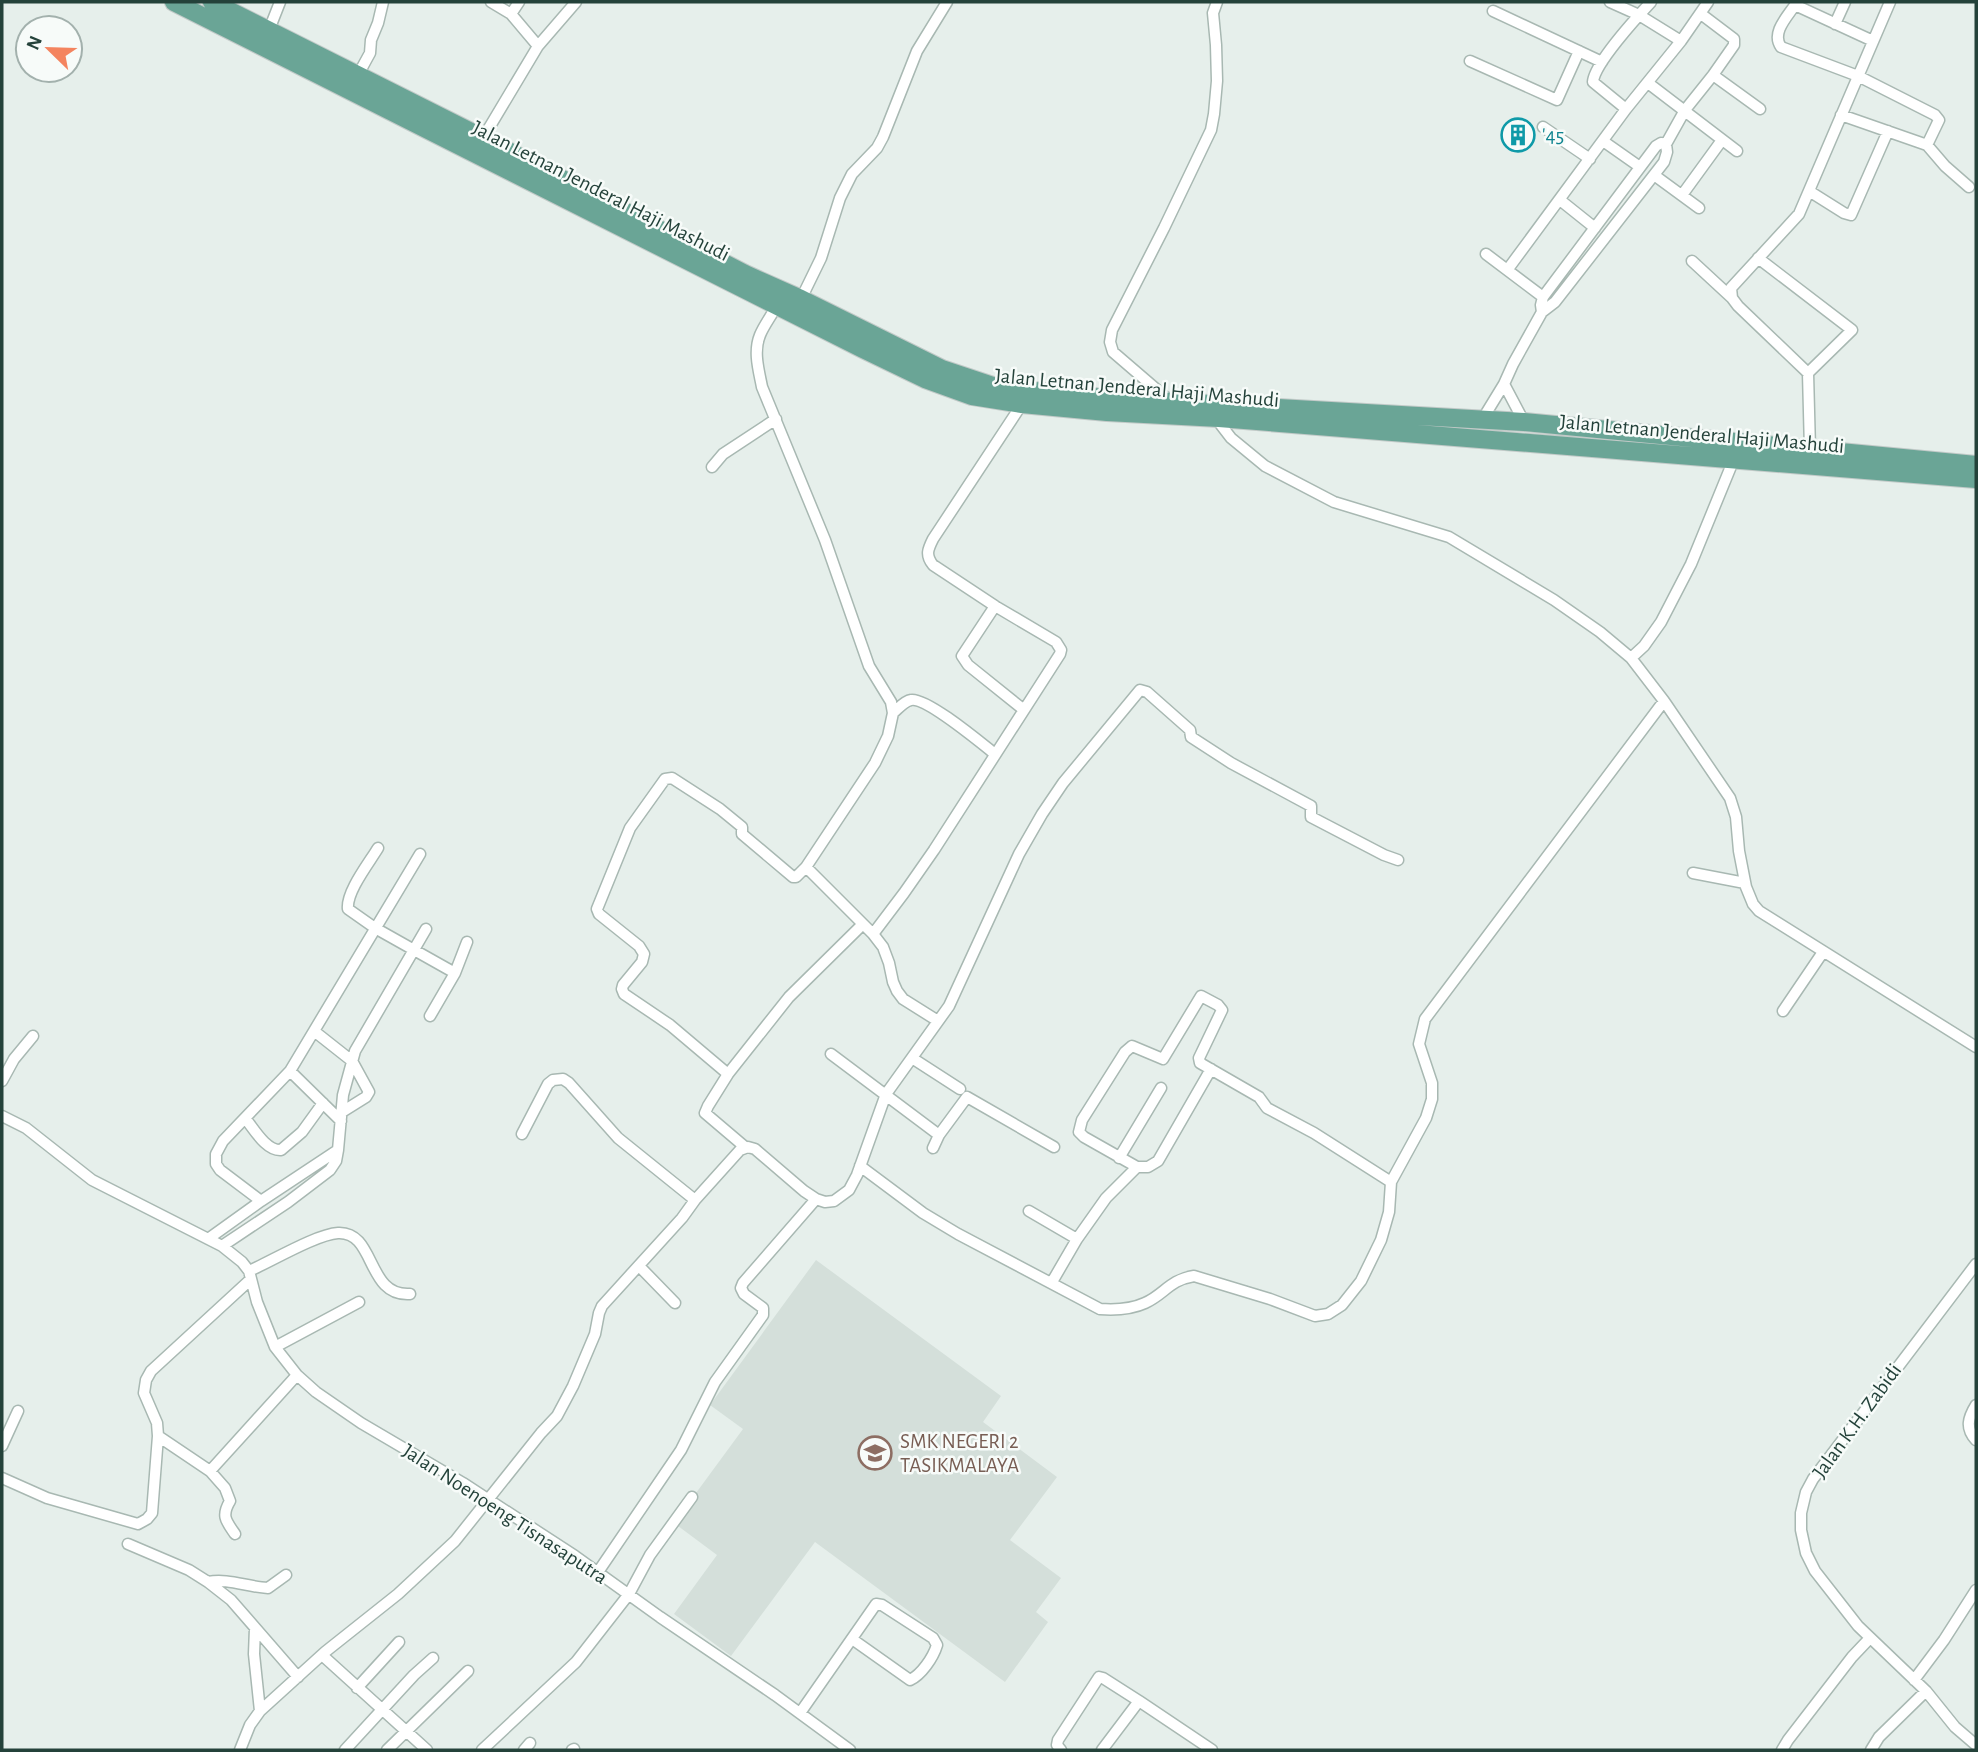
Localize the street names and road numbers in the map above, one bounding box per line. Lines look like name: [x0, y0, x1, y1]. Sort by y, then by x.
street label: Jalan Letnan Jenderal Haji Mashudi: [469, 117, 733, 265]
street label: Jalan Letnan Jenderal Haji Mashudi: [994, 365, 1280, 411]
street label: Jalan Letnan Jenderal Haji Mashudi: [1559, 411, 1845, 457]
street label: Jalan K.H. Zabidi: [1809, 1360, 1905, 1482]
street label: Jalan Noenoeng Tisnasaputra: [399, 1440, 611, 1588]

